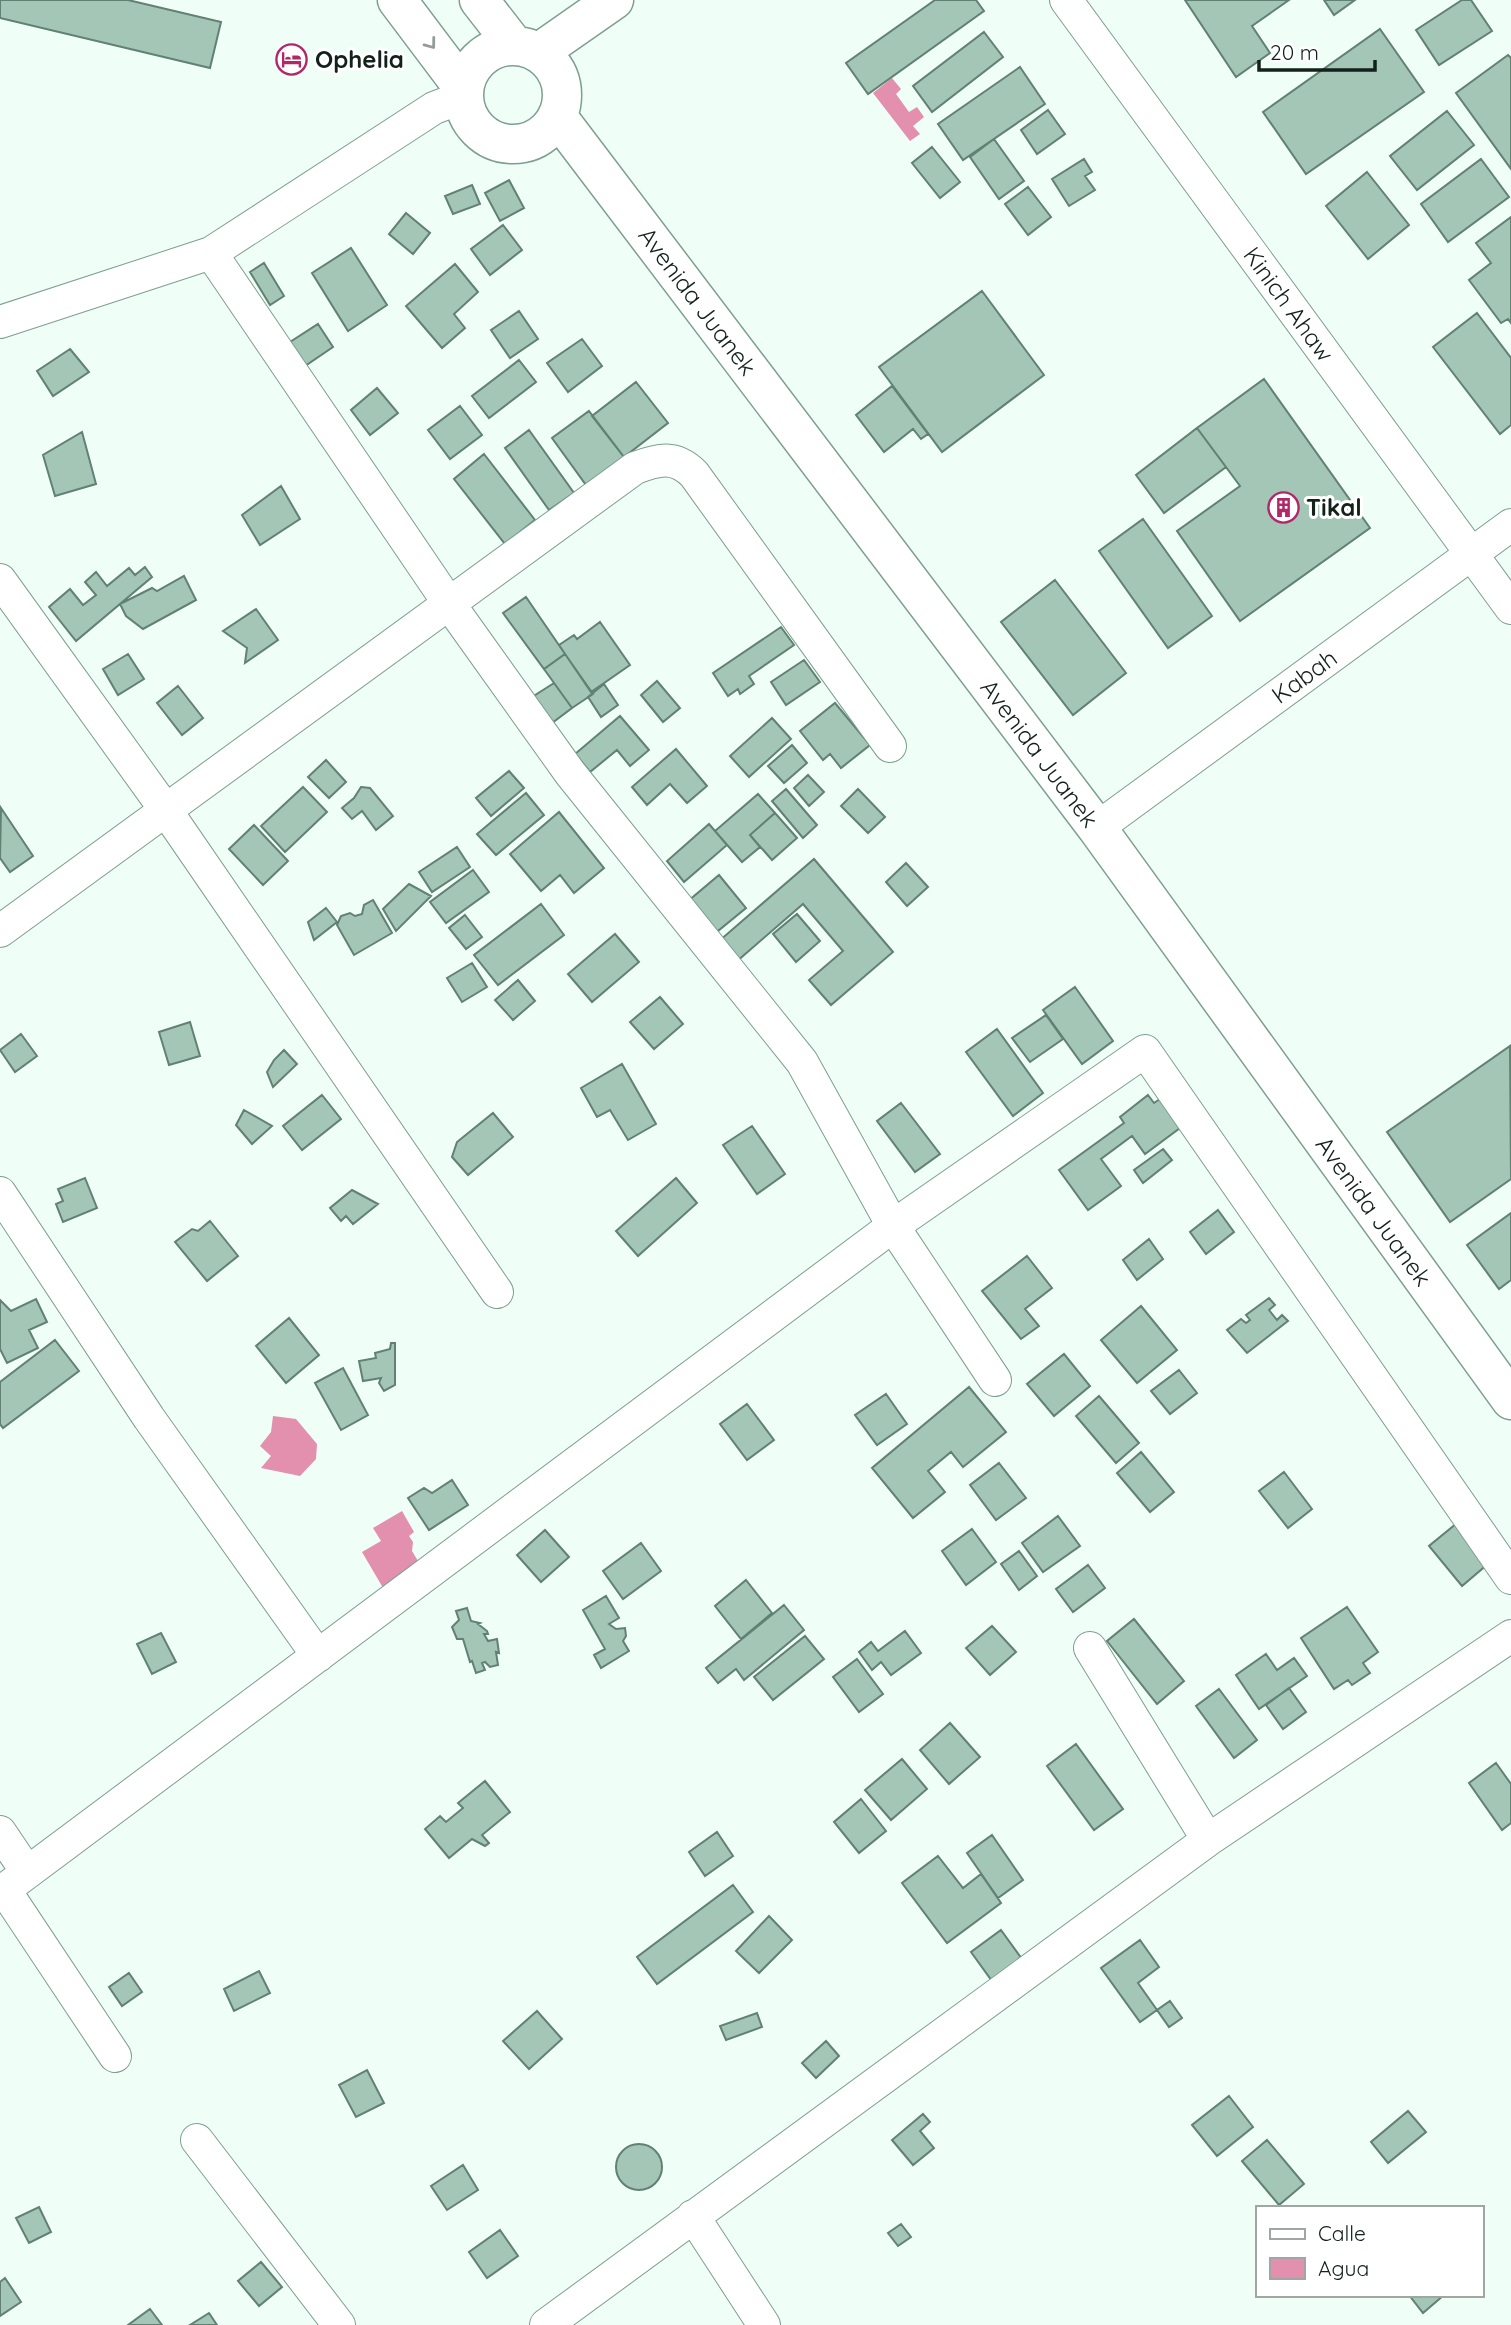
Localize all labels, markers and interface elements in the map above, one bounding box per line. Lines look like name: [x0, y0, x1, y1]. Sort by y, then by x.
scale bar: [1259, 28, 1374, 72]
one-way arrow: [422, 37, 435, 49]
text: 20 m: [1270, 39, 1319, 65]
hotel icon: Ophelia: [275, 42, 309, 76]
place label: Ophelia: [315, 44, 404, 74]
street label: Avenida Juanek: [633, 221, 763, 381]
street label: Kinich Ahaw: [1237, 241, 1341, 367]
building icon: Tikal: [1266, 490, 1300, 524]
place label: Tikal: [1306, 492, 1362, 522]
street label: Kabah: [1265, 642, 1343, 710]
street label: Avenida Juanek: [975, 673, 1105, 833]
street label: Avenida Juanek: [1310, 1130, 1438, 1292]
legend: [1256, 2206, 1483, 2297]
text: Calle: [1318, 2220, 1366, 2246]
text: Agua: [1318, 2255, 1369, 2281]

